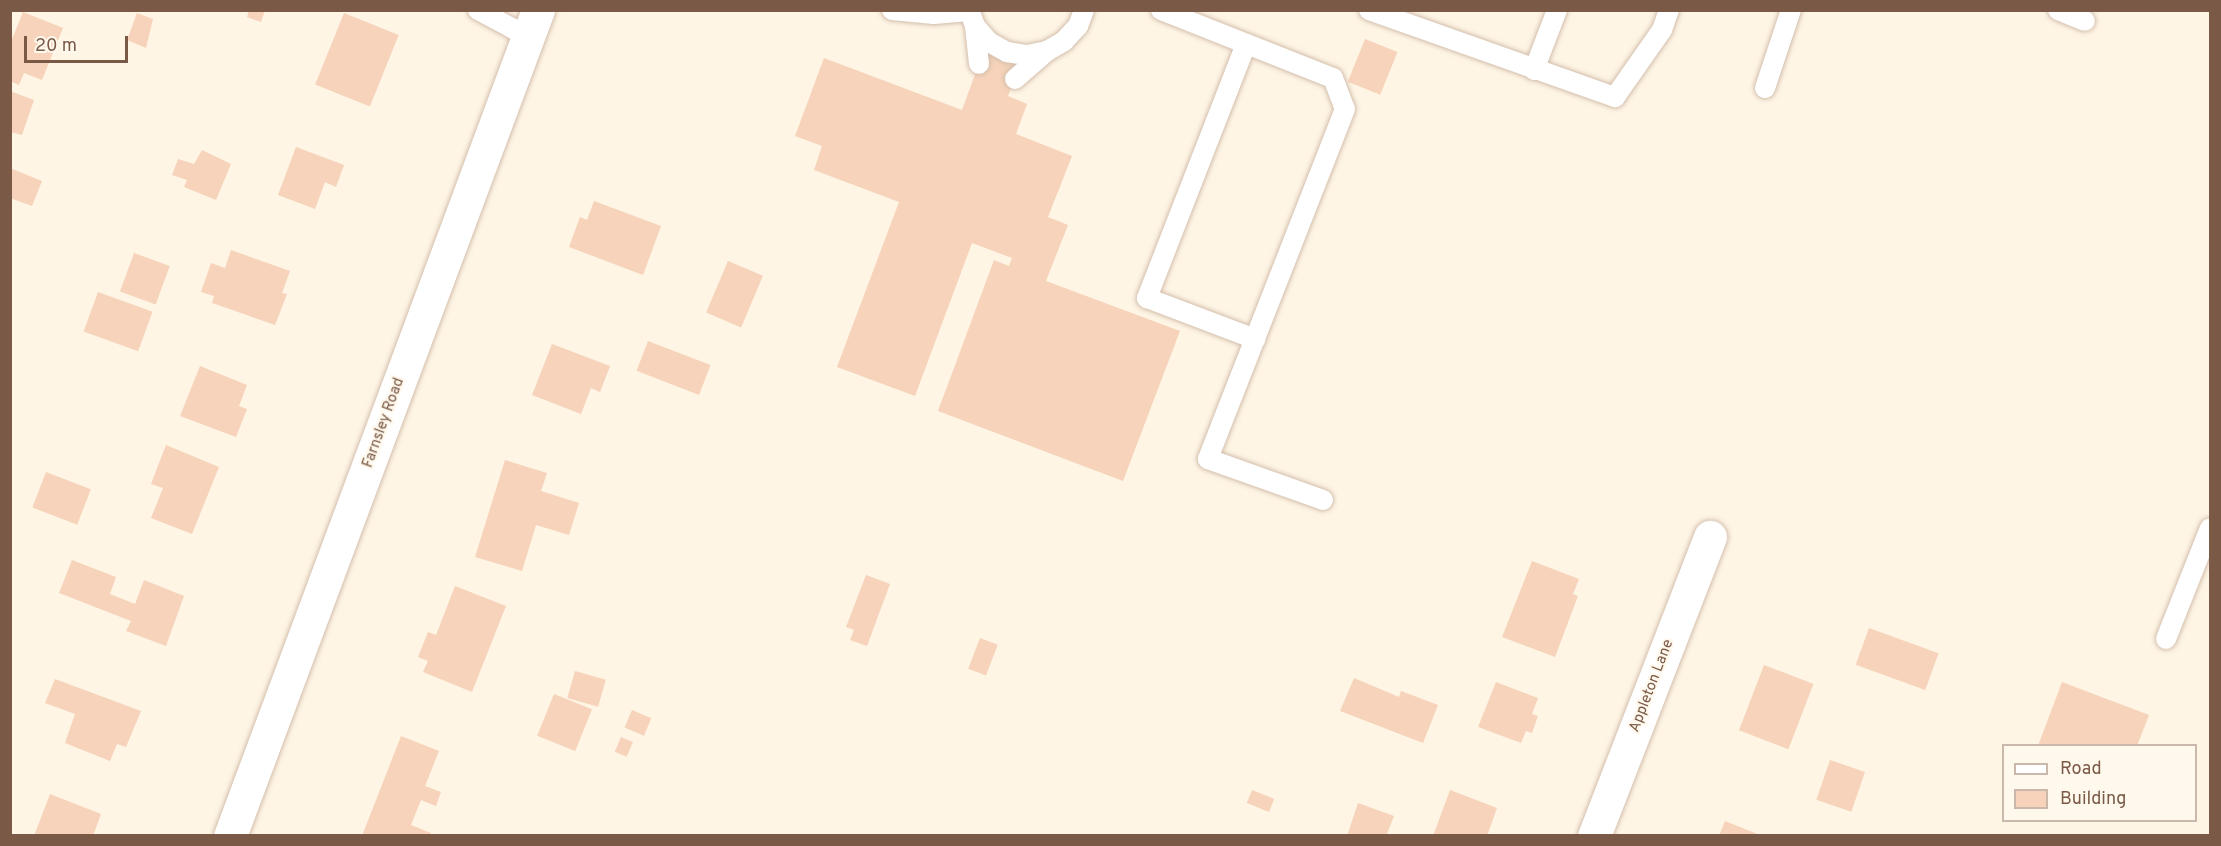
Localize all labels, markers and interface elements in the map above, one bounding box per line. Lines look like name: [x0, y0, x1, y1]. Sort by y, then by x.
scale bar: [27, 24, 130, 62]
text: 20 m: [35, 35, 77, 58]
street label: Farnsley Road: [359, 376, 409, 470]
street label: Appleton Lane: [1626, 637, 1678, 735]
legend: [2002, 744, 2197, 822]
text: Road: [2060, 758, 2102, 781]
text: Building: [2060, 788, 2126, 811]

